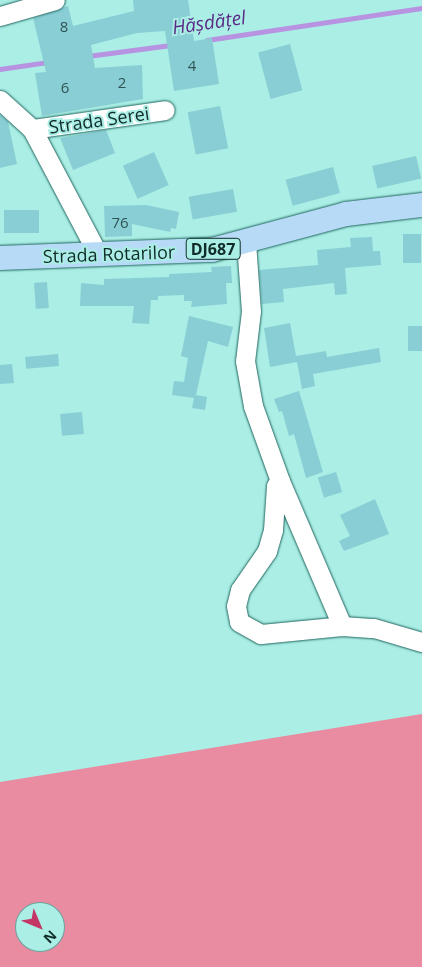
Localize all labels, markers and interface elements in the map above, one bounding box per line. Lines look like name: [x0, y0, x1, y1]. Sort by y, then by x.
water label: Hășdățel: [171, 7, 247, 39]
house number: 8: [60, 18, 68, 36]
house number: 4: [188, 57, 196, 75]
house number: 2: [118, 74, 126, 92]
house number: 6: [61, 79, 69, 97]
street label: Strada Serei: [47, 102, 151, 138]
house number: 76: [111, 214, 129, 232]
road number: DJ687: [186, 235, 240, 262]
street label: Strada Rotarilor: [43, 241, 175, 267]
north arrow: [15, 902, 65, 952]
text: N: [40, 927, 61, 948]

